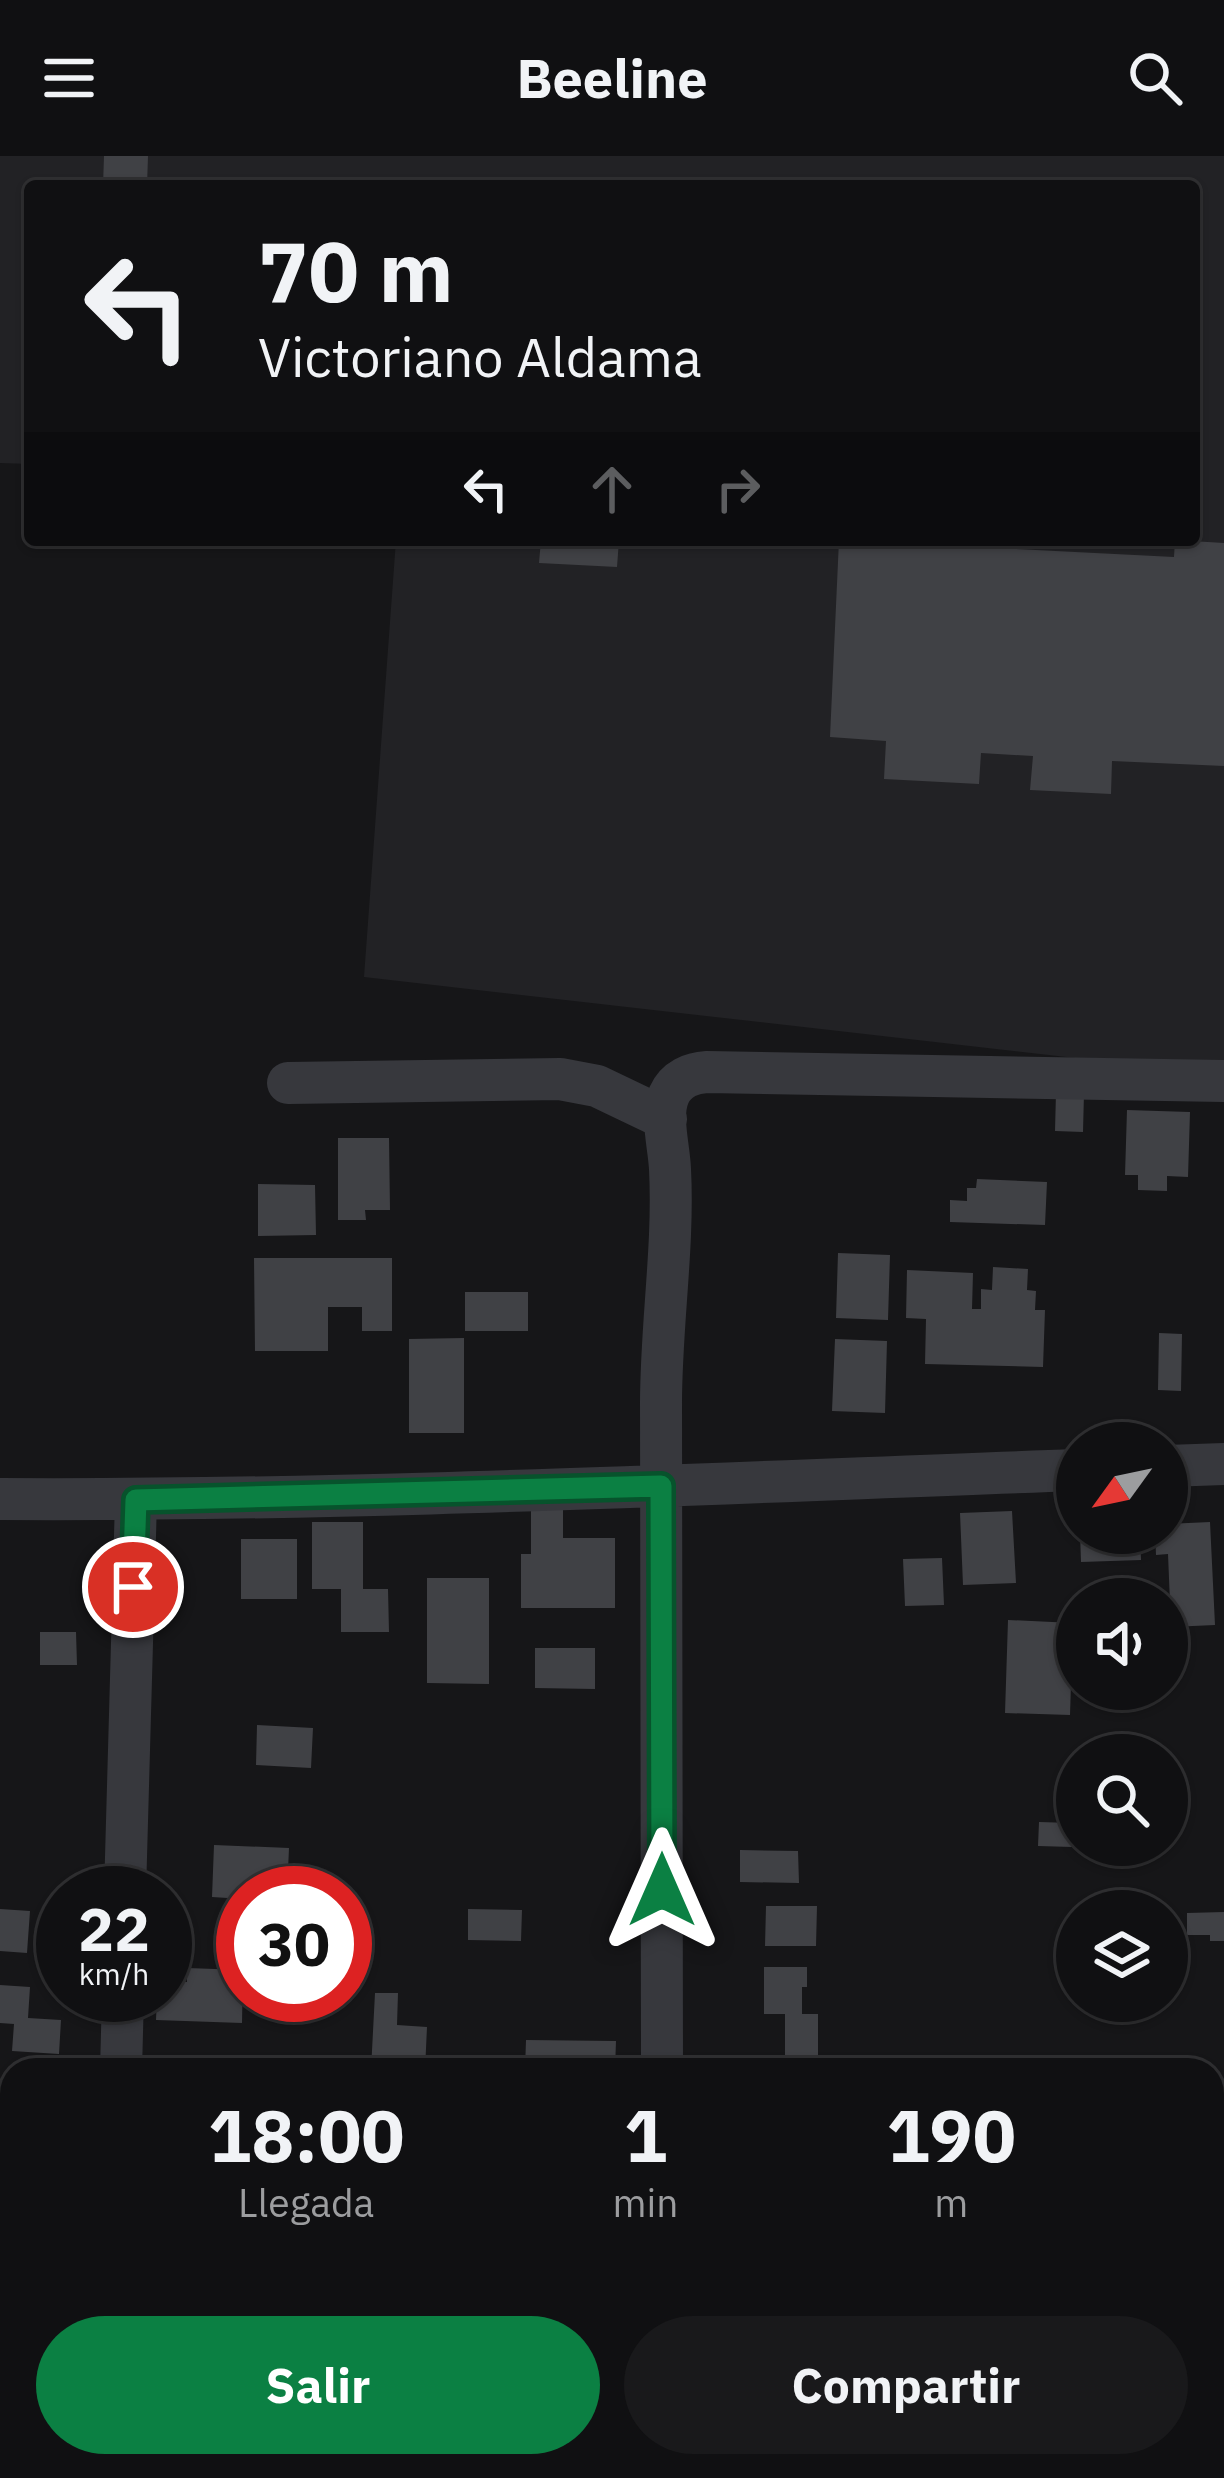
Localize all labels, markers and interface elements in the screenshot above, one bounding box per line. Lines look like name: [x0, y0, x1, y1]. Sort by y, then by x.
text: Beeline: [516, 43, 708, 113]
icon: menu: [36, 45, 102, 111]
icon: search: [1122, 45, 1188, 111]
text: 70 m: [258, 216, 454, 325]
icon: left: [60, 228, 216, 384]
text: Victoriano Aldama: [258, 322, 702, 392]
icon: left: [453, 456, 519, 522]
icon: ahead: [579, 456, 645, 522]
icon: right: [705, 456, 771, 522]
north arrow: [1056, 1422, 1188, 1554]
map controls: [1056, 1422, 1188, 2022]
pin: [82, 1536, 184, 1638]
icon: arrive: [100, 1554, 166, 1620]
button: sound: [1056, 1578, 1188, 1710]
button: search: [1056, 1734, 1188, 1866]
position arrow: [599, 1827, 725, 1953]
speed limit sign: 30: [216, 1866, 372, 2022]
text: 22: [78, 1889, 150, 1968]
button: layers: [1056, 1890, 1188, 2022]
text: km/h: [79, 1954, 149, 1993]
text: 18:00: [208, 2088, 405, 2182]
text: 1: [624, 2088, 667, 2182]
text: 190: [886, 2088, 1016, 2182]
text: Llegada: [238, 2177, 374, 2228]
text: min: [613, 2177, 678, 2228]
text: m: [934, 2177, 968, 2228]
button: Salir: [36, 2316, 600, 2454]
button: Compartir: [624, 2316, 1188, 2454]

